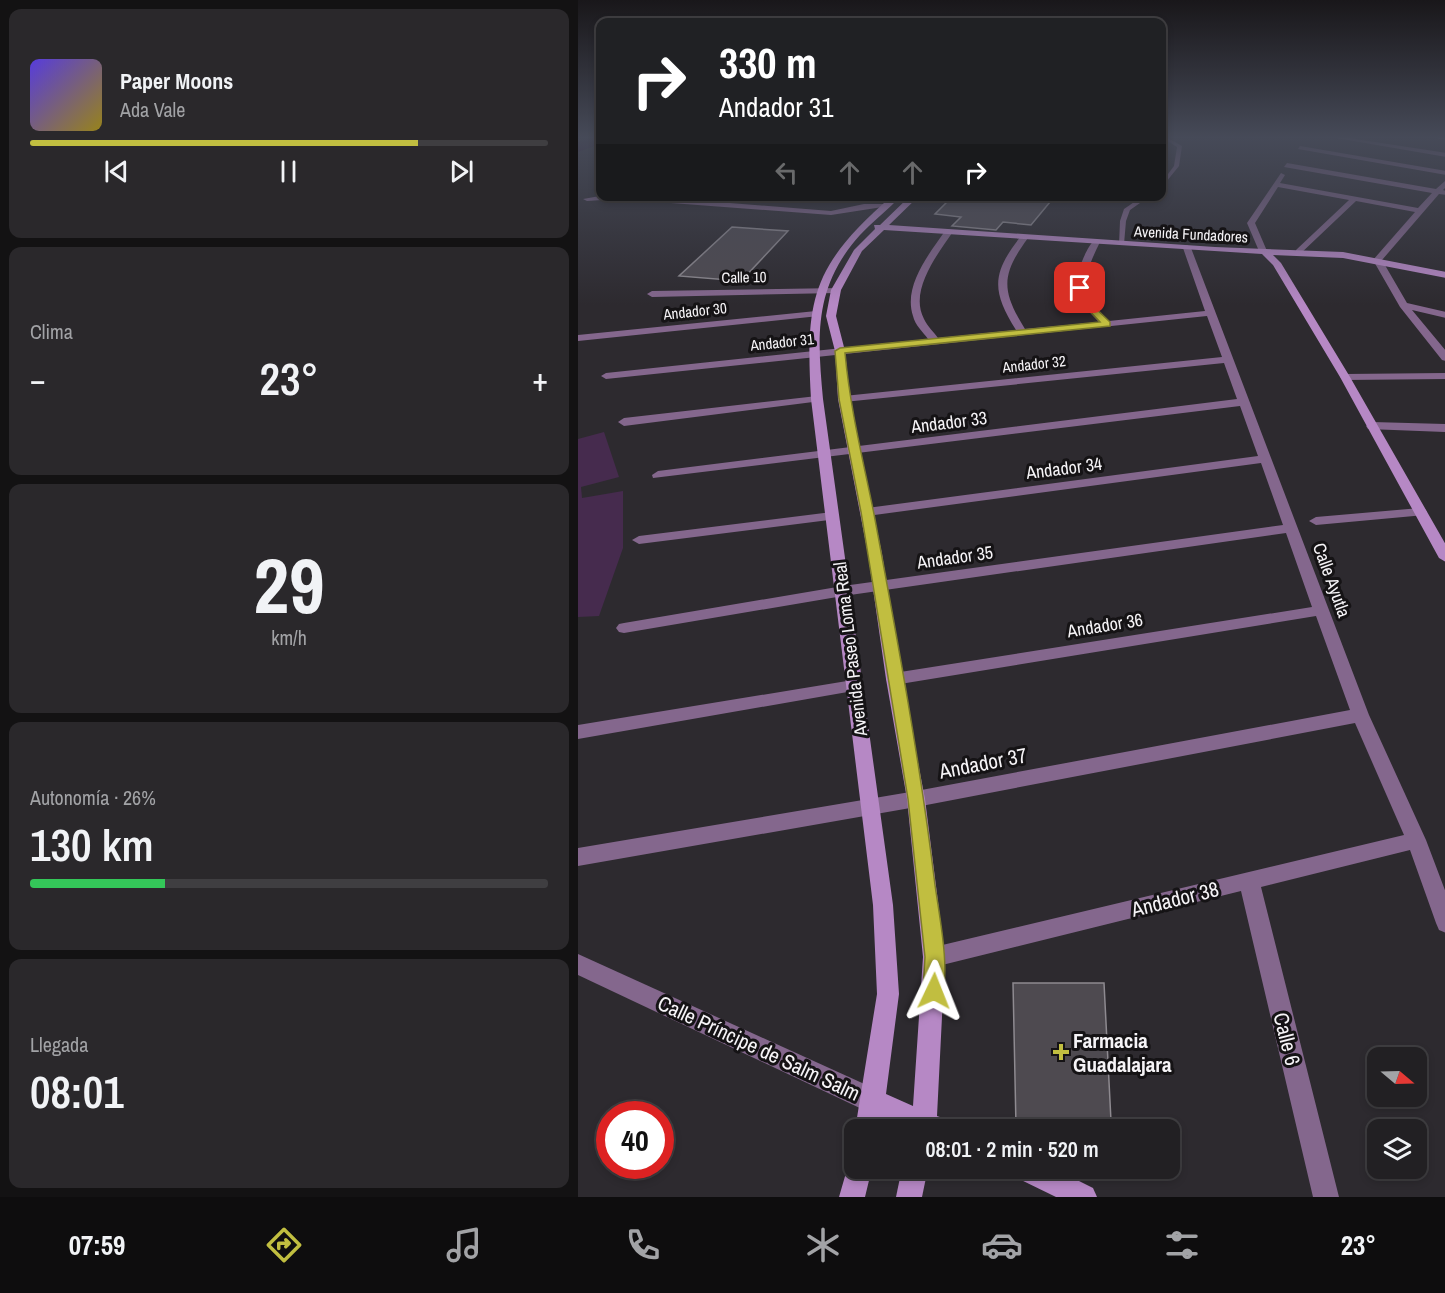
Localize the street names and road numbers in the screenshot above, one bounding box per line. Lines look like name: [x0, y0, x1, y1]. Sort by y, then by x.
street label: Avenida Fundadores: [1133, 220, 1248, 247]
street label: Calle 10: [721, 266, 767, 288]
street label: Andador 30: [661, 297, 728, 325]
street label: Andador 31: [748, 328, 815, 356]
street label: Andador 32: [1000, 350, 1067, 378]
street label: Andador 33: [909, 405, 988, 439]
street label: Andador 34: [1024, 451, 1103, 485]
street label: Andador 35: [914, 539, 995, 575]
street label: Calle Ayutla: [1307, 539, 1357, 621]
street label: Avenida Paseo Loma Real: [827, 560, 873, 739]
street label: Andador 36: [1064, 607, 1145, 643]
street label: Andador 37: [936, 740, 1029, 786]
street label: Andador 38: [1127, 874, 1222, 924]
street label: Calle Príncipe de Salm Salm: [653, 988, 865, 1108]
street label: Calle 6: [1266, 1009, 1308, 1069]

